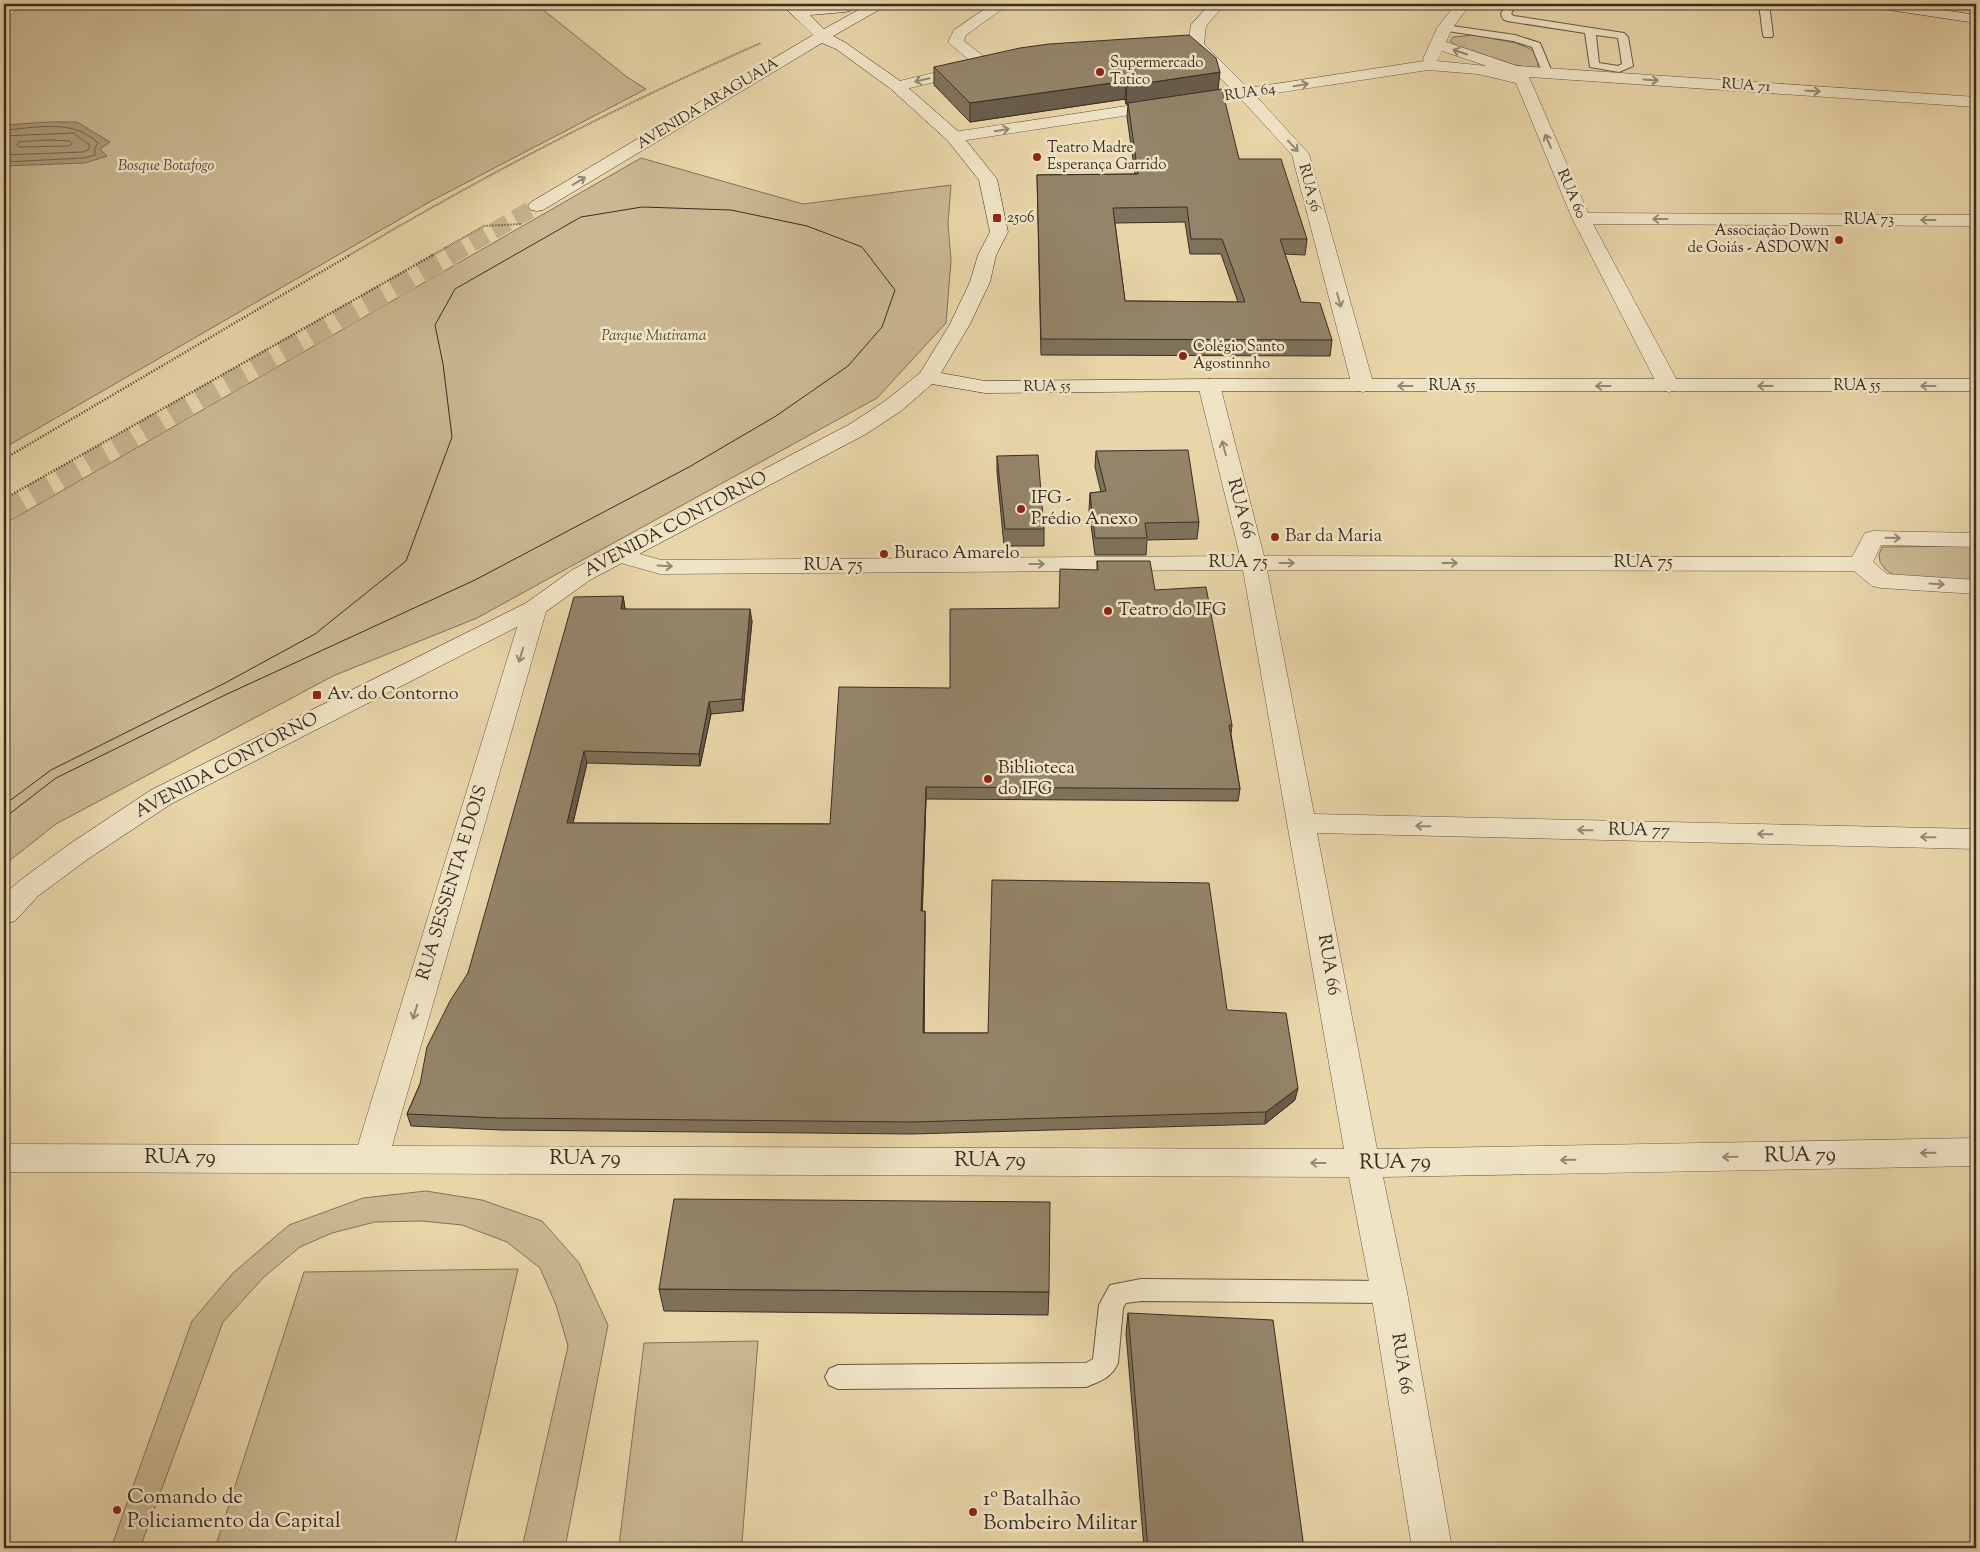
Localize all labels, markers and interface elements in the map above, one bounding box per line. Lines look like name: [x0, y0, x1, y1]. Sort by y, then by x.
one-way arrow: [1453, 47, 1468, 56]
street label: AVENIDA ARAGUAIA: [633, 53, 783, 155]
place label: Supermercado Tatico: [1110, 53, 1203, 91]
marker: Supermercado Tatico: [1094, 66, 1106, 78]
street label: RUA 71: [1721, 74, 1771, 98]
one-way arrow: [1643, 75, 1659, 84]
one-way arrow: [915, 76, 931, 85]
street label: RUA 64: [1223, 79, 1277, 107]
one-way arrow: [1293, 80, 1309, 90]
one-way arrow: [1805, 86, 1821, 96]
one-way arrow: [993, 125, 1009, 135]
one-way arrow: [1543, 134, 1553, 149]
place label: Teatro Madre Esperança Garrido: [1047, 138, 1166, 176]
one-way arrow: [1287, 139, 1299, 152]
marker: Teatro Madre Esperança Garrido: [1031, 151, 1043, 163]
park label: Bosque Botafogo: [118, 156, 214, 177]
street label: RUA 56: [1292, 162, 1326, 214]
street label: RUA 60: [1551, 166, 1591, 222]
one-way arrow: [572, 175, 586, 185]
place label: 2506: [1007, 208, 1035, 229]
street label: RUA 73: [1844, 210, 1894, 231]
marker: 2506: [991, 212, 1003, 224]
one-way arrow: [1652, 214, 1668, 224]
one-way arrow: [1920, 215, 1936, 225]
place label: Associação Down de Goiás - ASDOWN: [1688, 221, 1829, 259]
marker: Associação Down de Goiás - ASDOWN: [1833, 234, 1845, 246]
one-way arrow: [1335, 292, 1345, 308]
park label: Parque Mutirama: [601, 326, 707, 347]
place label: Colégio Santo Agostinnho: [1193, 337, 1285, 375]
marker: Colégio Santo Agostinnho: [1177, 350, 1189, 362]
street label: RUA 55: [1023, 376, 1071, 398]
street label: RUA 55: [1428, 376, 1476, 397]
street label: RUA 55: [1833, 376, 1881, 397]
one-way arrow: [1397, 381, 1414, 391]
one-way arrow: [1595, 381, 1611, 391]
one-way arrow: [1757, 381, 1774, 391]
one-way arrow: [1920, 381, 1936, 391]
one-way arrow: [1219, 441, 1228, 457]
street label: AVENIDA CONTORNO: [580, 466, 772, 584]
street label: RUA 66: [1219, 476, 1261, 542]
place label: IFG - Prédio Anexo: [1031, 486, 1138, 533]
marker: IFG - Prédio Anexo: [1015, 503, 1027, 515]
place label: Bar da Maria: [1285, 524, 1382, 550]
marker: Bar da Maria: [1269, 531, 1281, 543]
one-way arrow: [1885, 534, 1901, 543]
place label: Buraco Amarelo: [894, 541, 1020, 567]
marker: Buraco Amarelo: [878, 548, 890, 560]
street label: RUA 75: [1208, 550, 1268, 576]
street label: RUA 75: [1613, 550, 1673, 576]
street label: RUA 75: [803, 553, 863, 579]
one-way arrow: [1278, 558, 1295, 568]
one-way arrow: [1441, 558, 1457, 568]
one-way arrow: [1028, 559, 1045, 569]
one-way arrow: [656, 562, 672, 571]
one-way arrow: [1929, 580, 1945, 589]
place label: Teatro do IFG: [1118, 598, 1227, 624]
marker: Teatro do IFG: [1102, 605, 1114, 617]
one-way arrow: [515, 647, 525, 663]
place label: Av. do Contorno: [327, 682, 459, 708]
marker: Av. do Contorno: [311, 689, 323, 701]
street label: AVENIDA CONTORNO: [131, 707, 323, 825]
place label: Biblioteca do IFG: [998, 756, 1075, 803]
marker: Biblioteca do IFG: [982, 773, 994, 785]
street label: RUA SESSENTA E DOIS: [411, 782, 495, 984]
street label: RUA 77: [1608, 817, 1670, 845]
one-way arrow: [1415, 821, 1431, 831]
one-way arrow: [1577, 825, 1594, 835]
one-way arrow: [1757, 829, 1774, 839]
one-way arrow: [1920, 833, 1936, 842]
street label: RUA 66: [1310, 932, 1346, 998]
one-way arrow: [409, 1004, 419, 1020]
street label: RUA 79: [1764, 1140, 1836, 1172]
street label: RUA 79: [144, 1143, 216, 1173]
street label: RUA 79: [549, 1144, 621, 1174]
street label: RUA 79: [954, 1146, 1026, 1176]
street label: RUA 79: [1359, 1147, 1431, 1179]
one-way arrow: [1920, 1148, 1936, 1158]
one-way arrow: [1722, 1152, 1738, 1162]
one-way arrow: [1560, 1155, 1576, 1165]
one-way arrow: [1310, 1158, 1326, 1168]
street label: RUA 66: [1383, 1331, 1419, 1397]
place label: Comando de Policiamento da Capital: [127, 1483, 341, 1537]
place label: 1º Batalhão Bombeiro Militar: [983, 1485, 1137, 1539]
marker: Comando de Policiamento da Capital: [111, 1504, 123, 1516]
marker: 1º Batalhão Bombeiro Militar: [967, 1506, 979, 1518]

